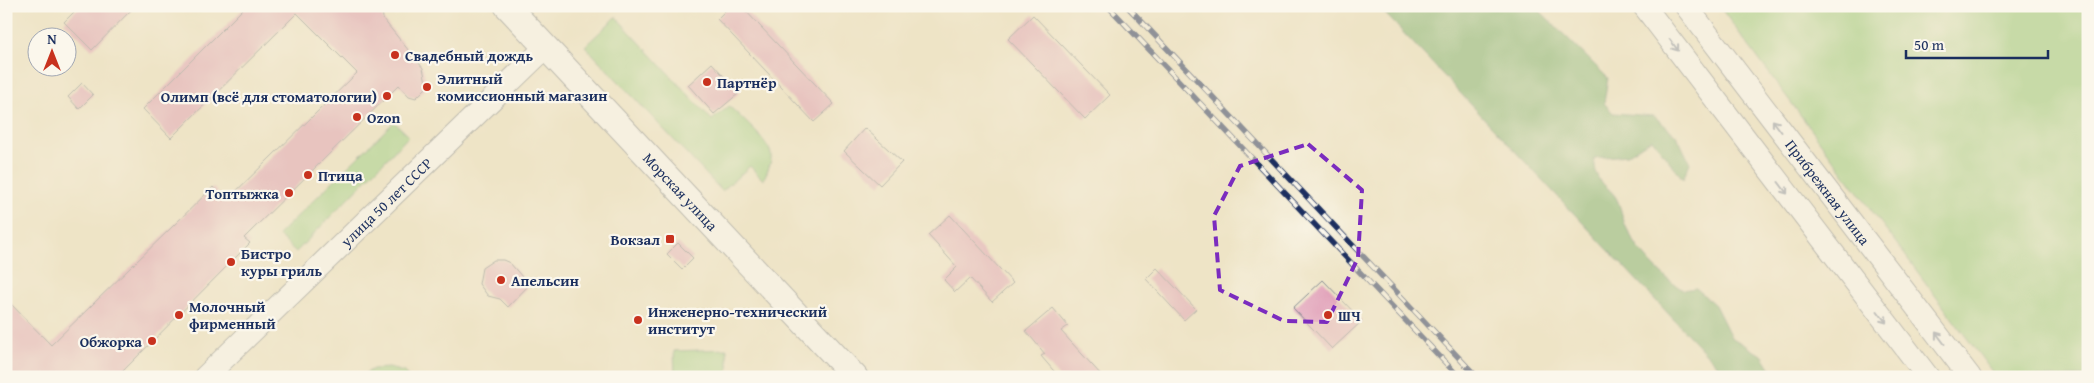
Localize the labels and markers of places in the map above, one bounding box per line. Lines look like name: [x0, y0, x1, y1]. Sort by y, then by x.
place label: Свадебный дождь: [405, 45, 534, 66]
marker: Свадебный дождь: [389, 49, 401, 61]
place label: Элитный комиссионный магазин: [437, 68, 607, 106]
place label: Партнёр: [717, 72, 777, 93]
marker: Партнёр: [701, 76, 713, 88]
marker: Элитный комиссионный магазин: [421, 81, 433, 93]
place label: Олимп (всё для стоматологии): [161, 86, 377, 107]
marker: Олимп (всё для стоматологии): [381, 90, 393, 102]
place label: Ozon: [367, 107, 401, 128]
marker: Ozon: [351, 111, 363, 123]
place label: Птица: [318, 165, 363, 186]
marker: Птица: [302, 169, 314, 181]
place label: Топтыжка: [205, 183, 279, 204]
marker: Топтыжка: [283, 187, 295, 199]
place label: Вокзал: [611, 229, 660, 250]
marker: Вокзал: [664, 233, 676, 245]
place label: Бистро куры гриль: [241, 243, 322, 281]
marker: Бистро куры гриль: [225, 256, 237, 268]
place label: Апельсин: [511, 270, 579, 291]
marker: Апельсин: [495, 274, 507, 286]
place label: Молочный фирменный: [189, 296, 276, 334]
place label: Инженерно-технический институт: [648, 301, 828, 339]
place label: ШЧ: [1338, 305, 1361, 326]
marker: Молочный фирменный: [173, 309, 185, 321]
marker: ШЧ: [1322, 309, 1334, 321]
marker: Инженерно-технический институт: [632, 314, 644, 326]
place label: Обжорка: [80, 331, 142, 352]
marker: Обжорка: [146, 335, 158, 347]

